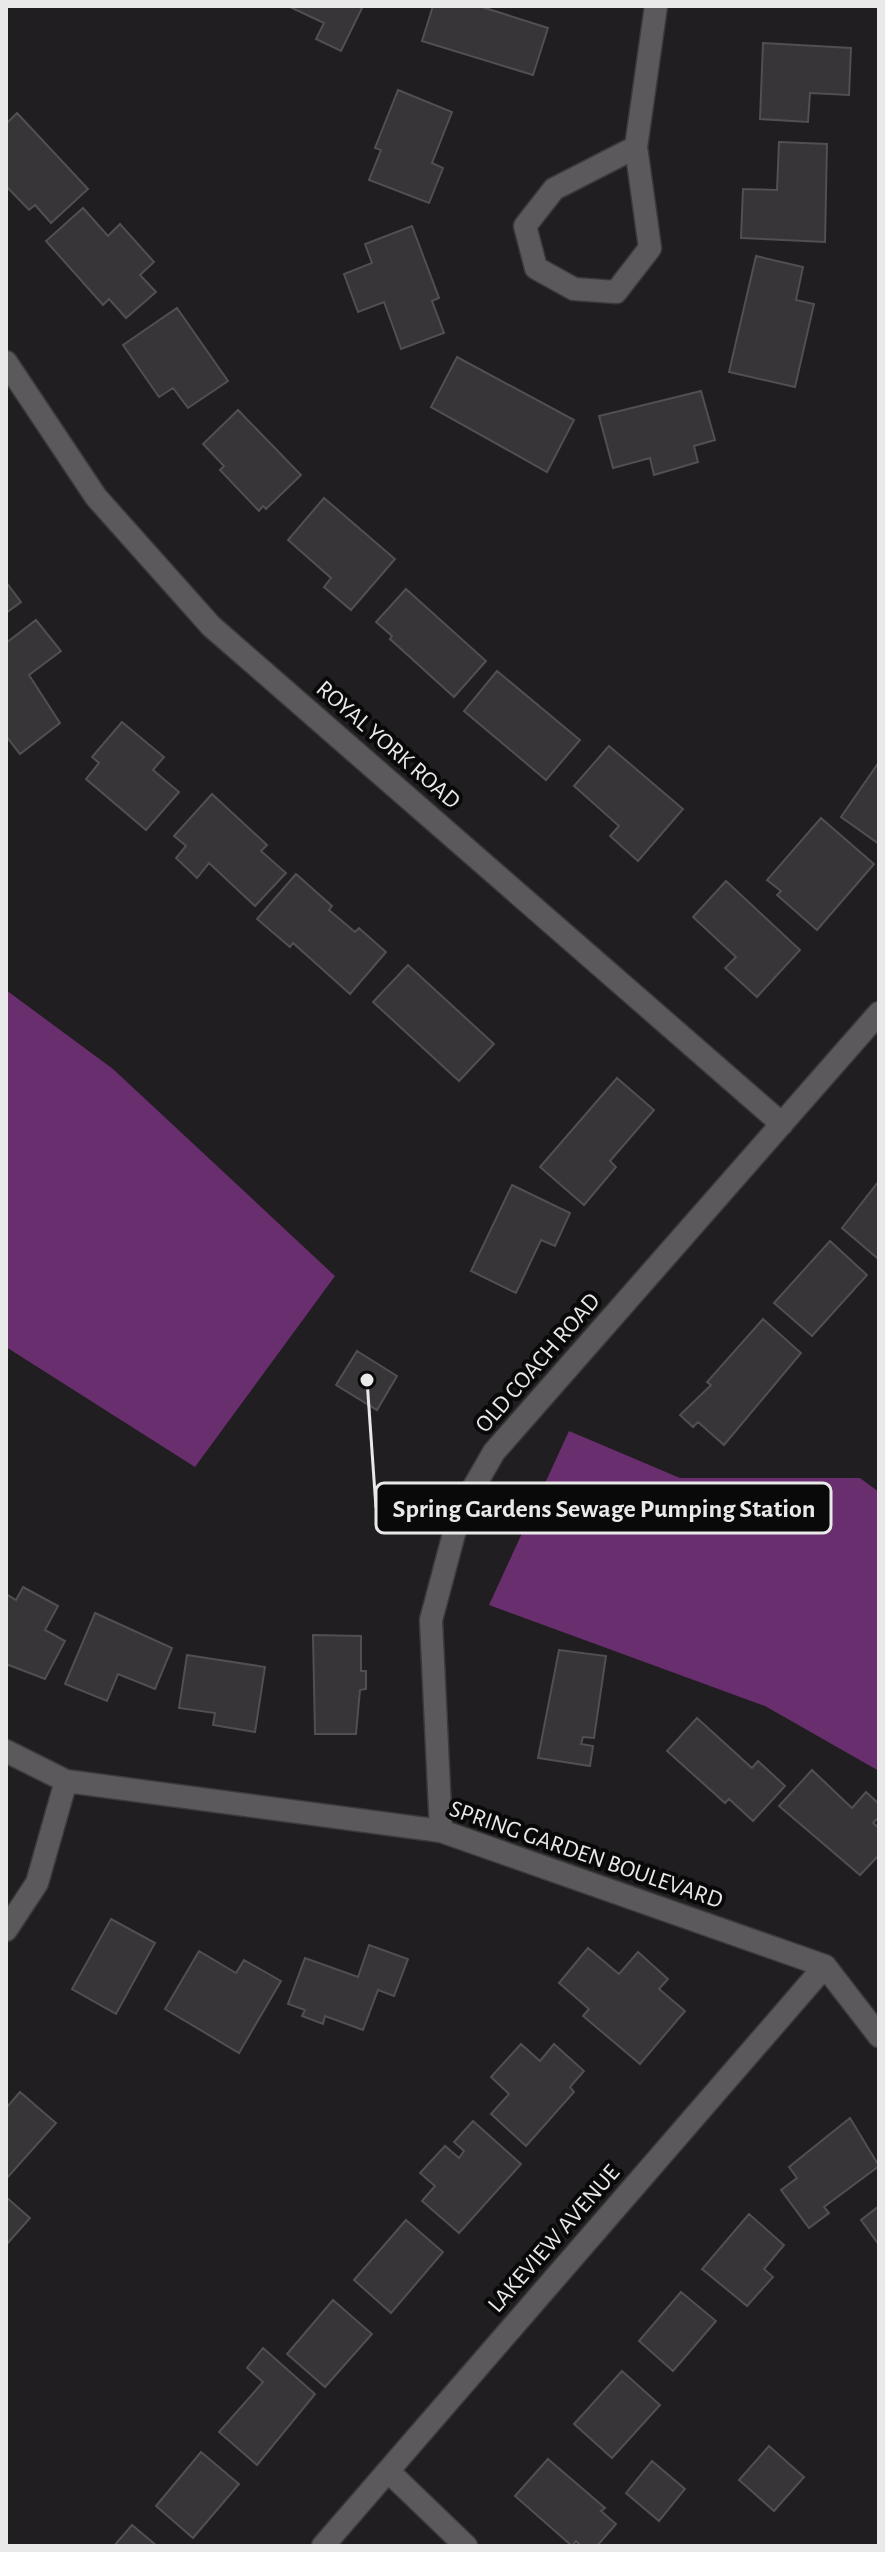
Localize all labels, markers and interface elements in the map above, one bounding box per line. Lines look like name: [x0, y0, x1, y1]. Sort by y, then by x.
street label: ROYAL YORK ROAD: [312, 676, 464, 814]
street label: OLD COACH ROAD: [471, 1289, 605, 1437]
callout: Spring Gardens Sewage Pumping Station: [376, 1483, 831, 1533]
text: Spring Gardens Sewage Pumping Station: [392, 1496, 816, 1522]
street label: SPRING GARDEN BOULEVARD: [446, 1797, 726, 1913]
street label: LAKEVIEW AVENUE: [484, 2160, 625, 2317]

